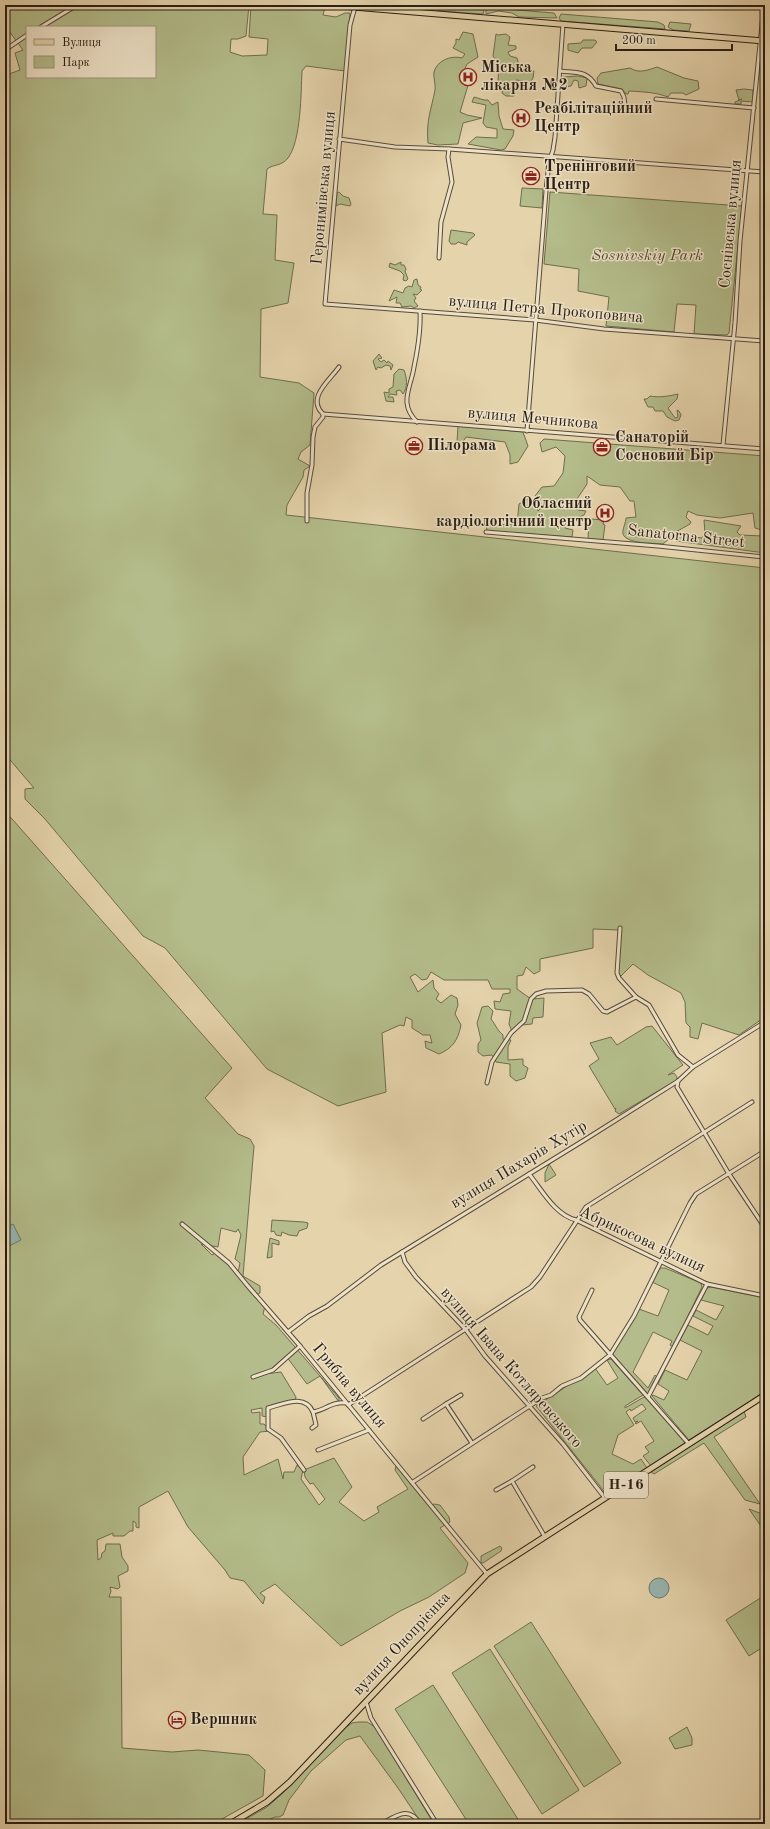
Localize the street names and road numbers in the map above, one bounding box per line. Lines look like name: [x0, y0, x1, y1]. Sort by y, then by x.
street label: Геронимівська вулиця: [309, 110, 339, 266]
street label: Соснівська вулиця: [717, 159, 745, 289]
street label: вулиця Петра Прокоповича: [448, 294, 644, 326]
street label: вулиця Мечникова: [467, 405, 599, 433]
street label: Sanatorna Street: [627, 523, 746, 551]
street label: вулиця Пахарів Хутір: [448, 1118, 590, 1212]
street label: Абрикосова вулиця: [577, 1204, 707, 1276]
street label: вулиця Івана Котляревського: [437, 1285, 585, 1451]
street label: Грибна вулиця: [309, 1340, 389, 1432]
road number: Н-16: [604, 1472, 648, 1498]
street label: вулиця Онопрієнка: [350, 1589, 454, 1699]

